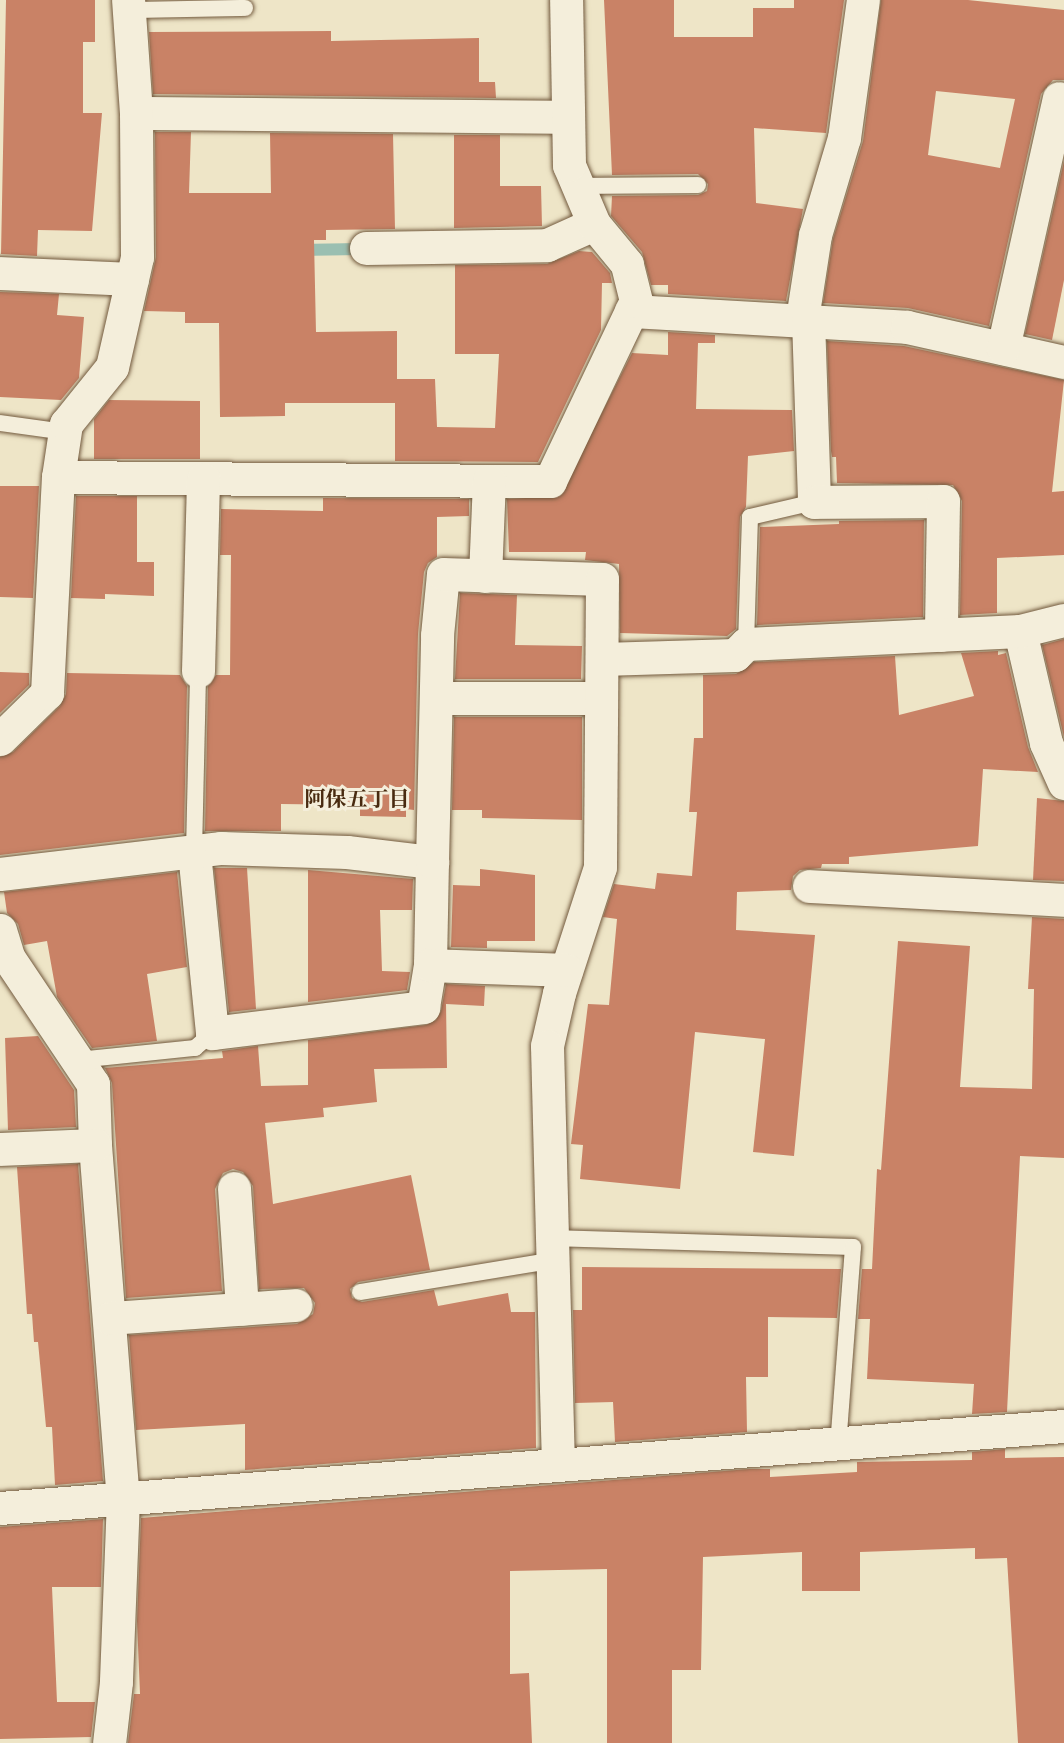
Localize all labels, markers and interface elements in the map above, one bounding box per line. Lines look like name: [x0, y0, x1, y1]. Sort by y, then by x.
district label: 阿保五丁目: [305, 786, 409, 812]

